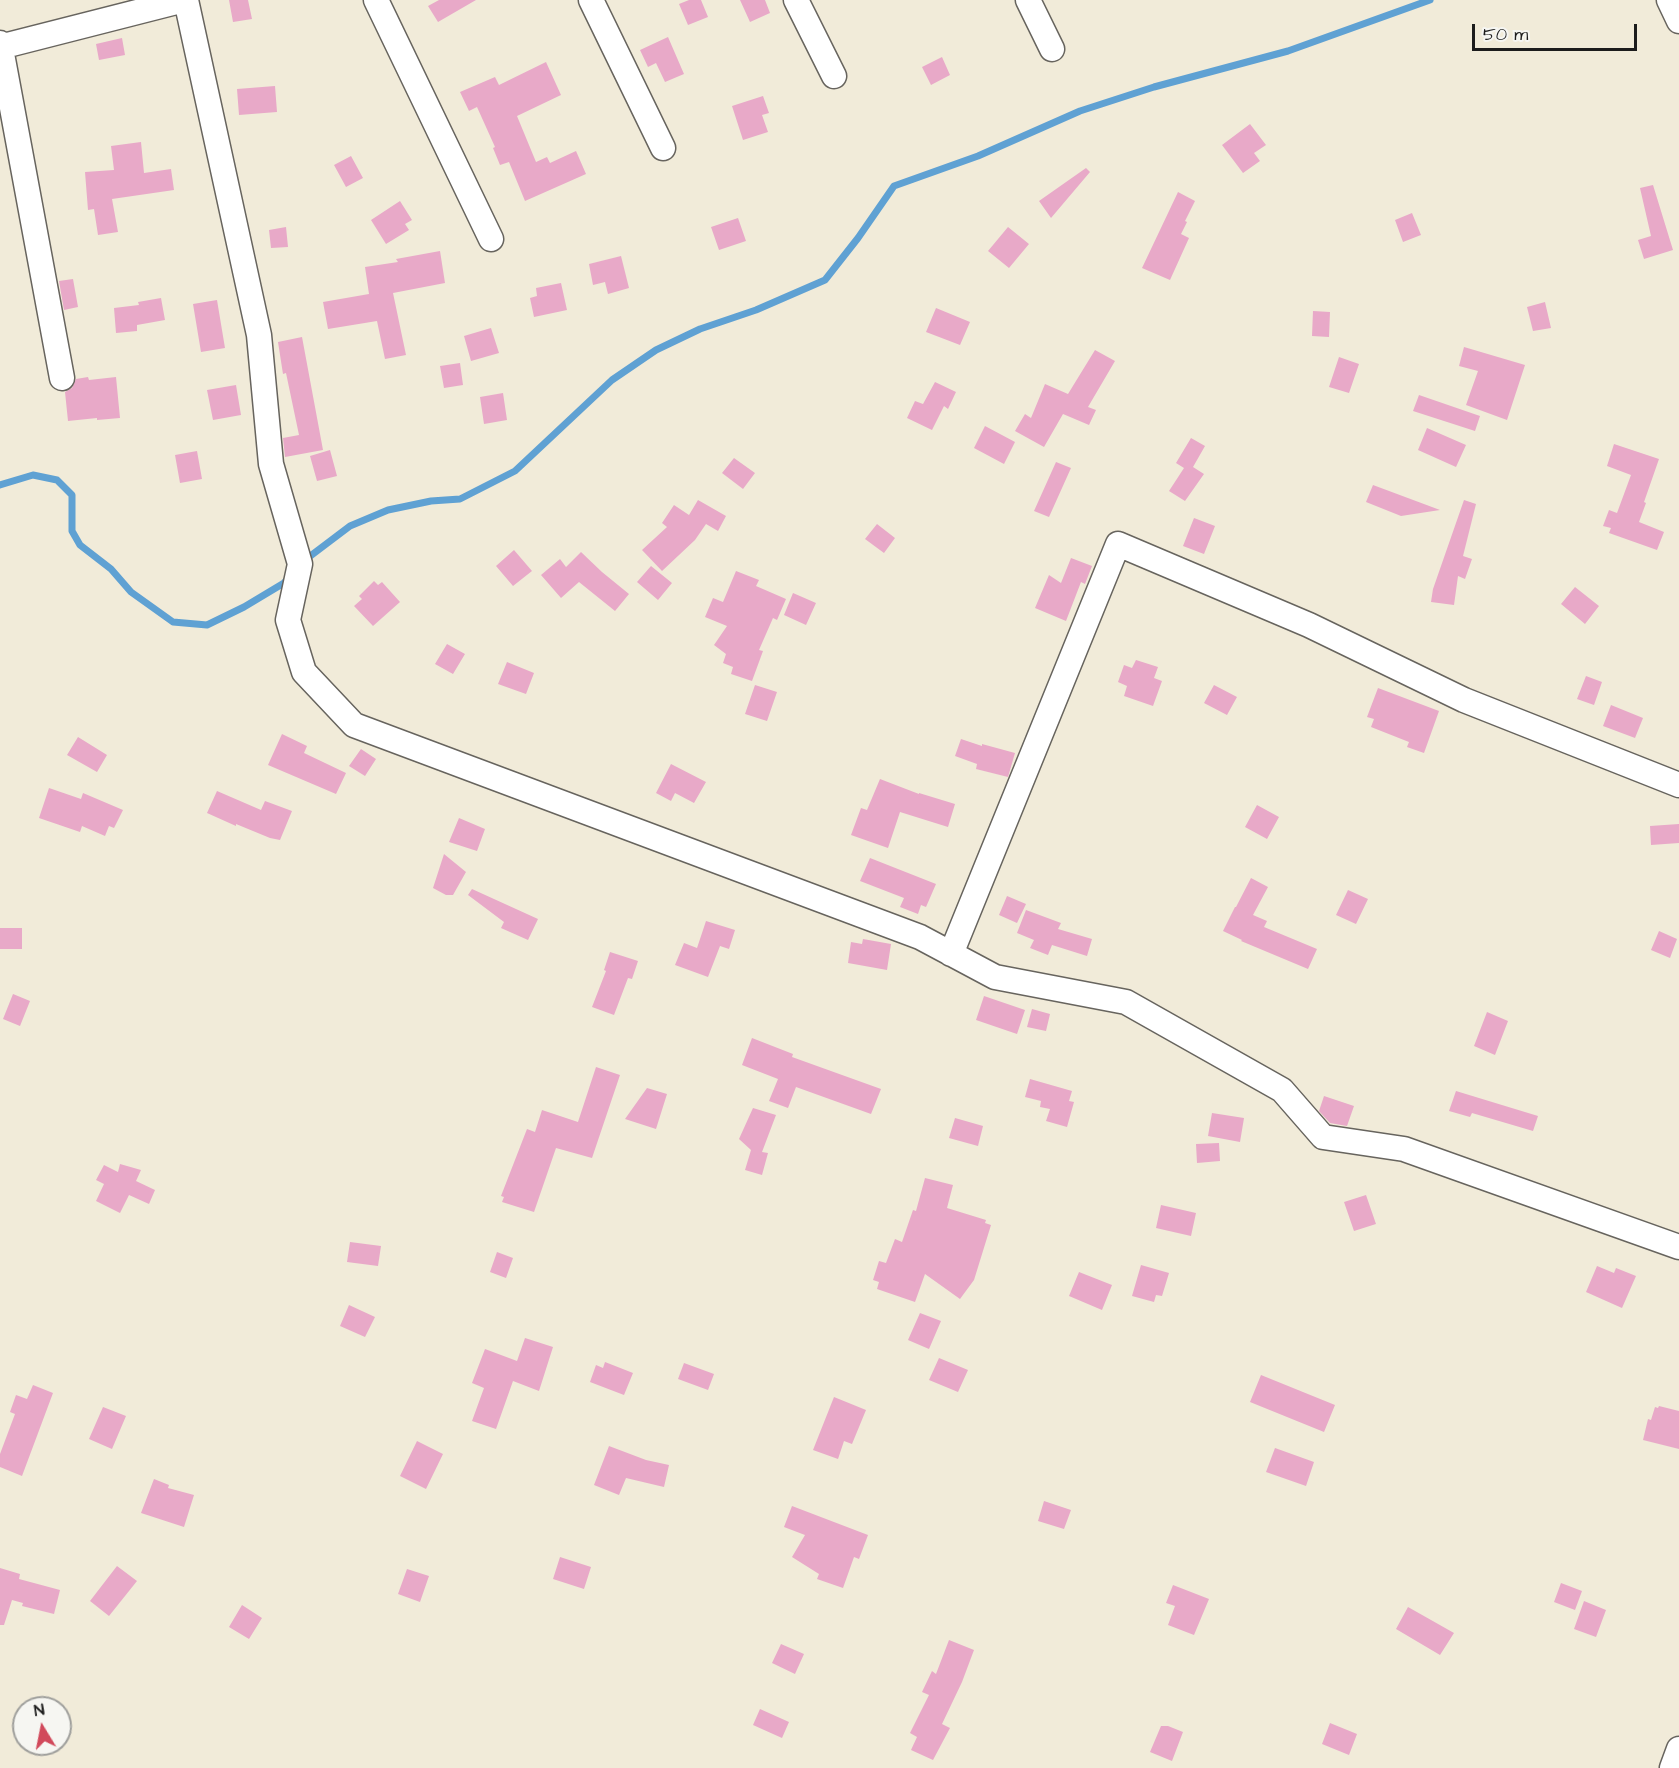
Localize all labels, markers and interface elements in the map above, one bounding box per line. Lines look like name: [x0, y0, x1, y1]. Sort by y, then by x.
scale bar: [1475, 12, 1640, 50]
text: 50 m: [1483, 22, 1528, 47]
north arrow: [12, 1696, 72, 1756]
text: N: [32, 1699, 46, 1722]

